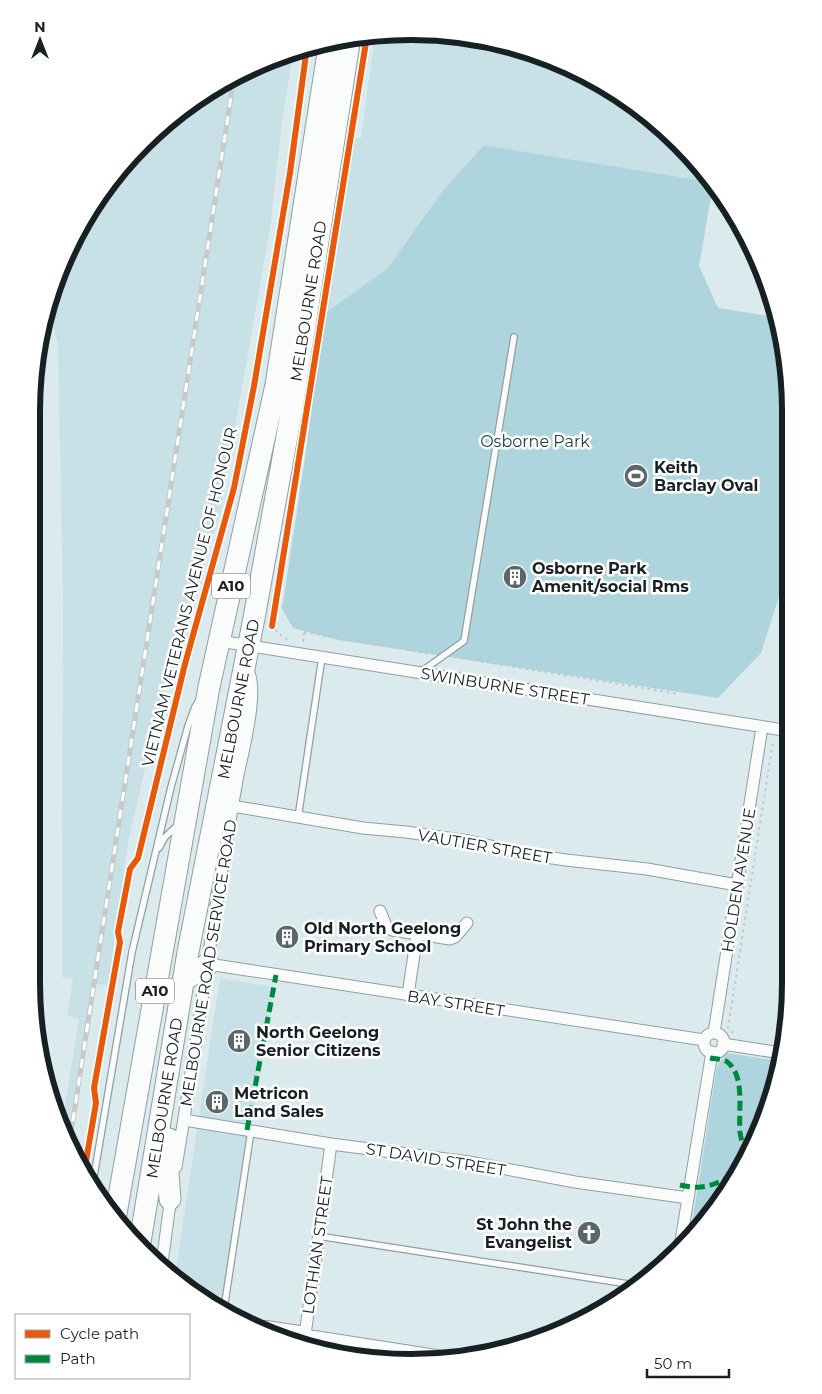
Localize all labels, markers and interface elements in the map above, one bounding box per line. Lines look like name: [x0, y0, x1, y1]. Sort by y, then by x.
north arrow: [15, 15, 65, 65]
text: N: [34, 18, 46, 36]
street label: MELBOURNE ROAD: [286, 219, 331, 383]
street label: VIETNAM VETERANS AVENUE OF HONOUR: [138, 425, 241, 769]
park label: Osborne Park: [480, 432, 590, 451]
place label: Keith Barclay Oval: [654, 458, 758, 495]
sports icon: Keith Barclay Oval: [623, 463, 649, 489]
place label: Osborne Park Amenit/social Rms: [531, 559, 689, 596]
building icon: Osborne Park Amenit/social Rms: [502, 564, 528, 590]
road number: A10: [212, 574, 250, 598]
street label: MELBOURNE ROAD: [214, 617, 263, 781]
street label: SWINBURNE STREET: [419, 664, 591, 709]
street label: HOLDEN AVENUE: [718, 807, 759, 954]
street label: MELBOURNE ROAD SERVICE ROAD: [176, 818, 241, 1108]
street label: VAUTIER STREET: [416, 825, 554, 868]
place label: Old North Geelong Primary School: [304, 919, 461, 956]
building icon: Old North Geelong Primary School: [274, 924, 300, 950]
road number: A10: [136, 978, 174, 1004]
street label: BAY STREET: [406, 986, 507, 1021]
street label: MELBOURNE ROAD: [142, 1016, 187, 1180]
place label: North Geelong Senior Citizens: [256, 1023, 381, 1060]
building icon: North Geelong Senior Citizens: [226, 1028, 252, 1054]
place label: Metricon Land Sales: [234, 1084, 324, 1121]
building icon: Metricon Land Sales: [204, 1089, 230, 1115]
street label: ST DAVID STREET: [365, 1139, 508, 1180]
street label: LOTHIAN STREET: [298, 1174, 337, 1315]
place label: St John the Evangelist: [476, 1215, 572, 1252]
church icon: St John the Evangelist: [576, 1220, 602, 1246]
legend: [15, 1314, 190, 1379]
text: Cycle path: [60, 1324, 139, 1343]
scale bar: [647, 1346, 730, 1378]
text: Path: [60, 1349, 96, 1368]
text: 50 m: [654, 1354, 692, 1373]

